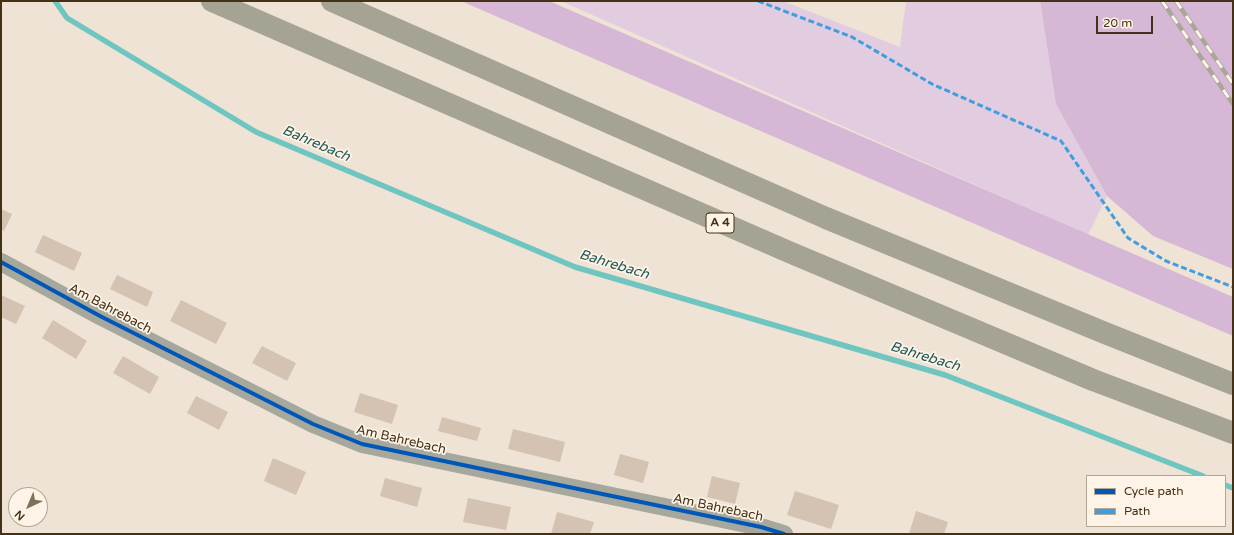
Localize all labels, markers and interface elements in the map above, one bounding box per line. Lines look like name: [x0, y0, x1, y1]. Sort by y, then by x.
scale bar: [1098, 8, 1155, 34]
text: 20 m: [1103, 16, 1132, 30]
water label: Bahrebach: [280, 122, 352, 166]
road number: A 4: [706, 213, 734, 233]
water label: Bahrebach: [577, 246, 651, 284]
street label: Am Bahrebach: [66, 281, 154, 337]
water label: Bahrebach: [888, 338, 962, 376]
street label: Am Bahrebach: [355, 422, 447, 458]
legend: [1086, 475, 1226, 527]
text: Cycle path: [1124, 484, 1183, 498]
north arrow: [8, 487, 48, 527]
street label: Am Bahrebach: [672, 491, 764, 525]
text: Path: [1124, 504, 1150, 518]
text: N: [12, 508, 28, 523]

